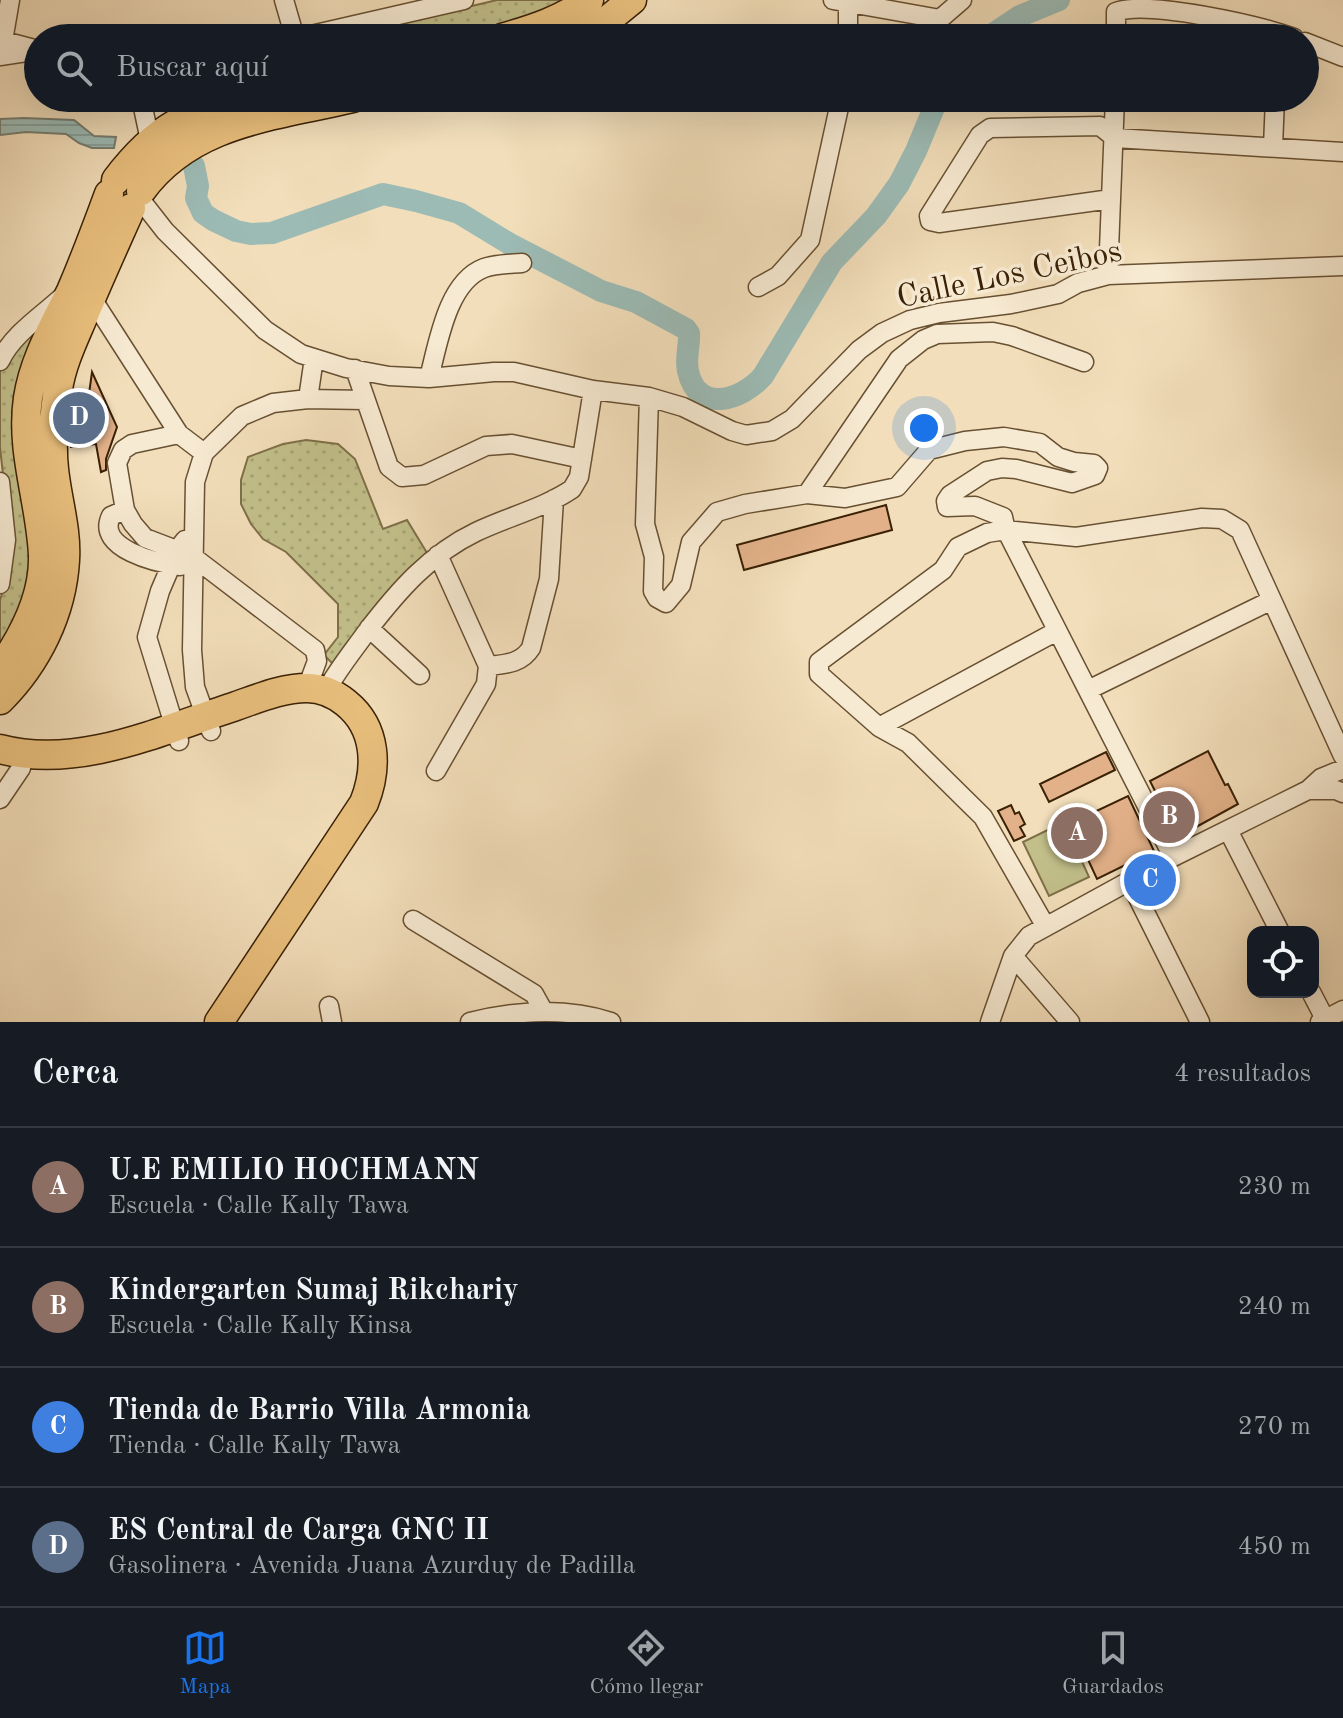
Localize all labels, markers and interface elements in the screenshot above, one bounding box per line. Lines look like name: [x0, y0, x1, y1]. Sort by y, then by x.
search box: [24, 24, 1319, 112]
icon: search: [52, 46, 96, 90]
text: Buscar aquí: [116, 53, 268, 83]
street label: Calle Los Ceibos: [894, 236, 1125, 315]
pin: D: [53, 388, 105, 448]
your location: [904, 408, 944, 448]
pin: B: [1143, 787, 1195, 847]
pin: A: [1051, 803, 1103, 863]
pin: C: [1124, 850, 1176, 910]
map controls: [1247, 926, 1319, 998]
button: locate: [1247, 926, 1319, 998]
text: Cerca: [32, 1057, 118, 1091]
text: 4 resultados: [1174, 1061, 1311, 1087]
text: U.E EMILIO HOCHMANN: [108, 1156, 479, 1186]
text: A: [48, 1174, 68, 1200]
text: 230 m: [1238, 1174, 1311, 1200]
text: Escuela · Calle Kally Tawa: [108, 1193, 409, 1219]
text: Kindergarten Sumaj Rikchariy: [108, 1276, 519, 1306]
text: B: [49, 1294, 67, 1320]
text: 240 m: [1238, 1294, 1311, 1320]
text: Escuela · Calle Kally Kinsa: [108, 1313, 412, 1339]
text: Tienda de Barrio Villa Armonia: [108, 1396, 530, 1426]
text: C: [49, 1414, 67, 1440]
text: 270 m: [1238, 1414, 1311, 1440]
text: Tienda · Calle Kally Tawa: [108, 1433, 401, 1459]
text: ES Central de Carga GNC II: [108, 1516, 489, 1546]
text: D: [48, 1534, 68, 1560]
text: 450 m: [1238, 1534, 1311, 1560]
text: Gasolinera · Avenida Juana Azurduy de Padilla: [108, 1553, 636, 1579]
tab: Mapa: [179, 1626, 231, 1701]
tab: Cómo llegar: [589, 1626, 703, 1701]
tab: Guardados: [1062, 1626, 1164, 1701]

